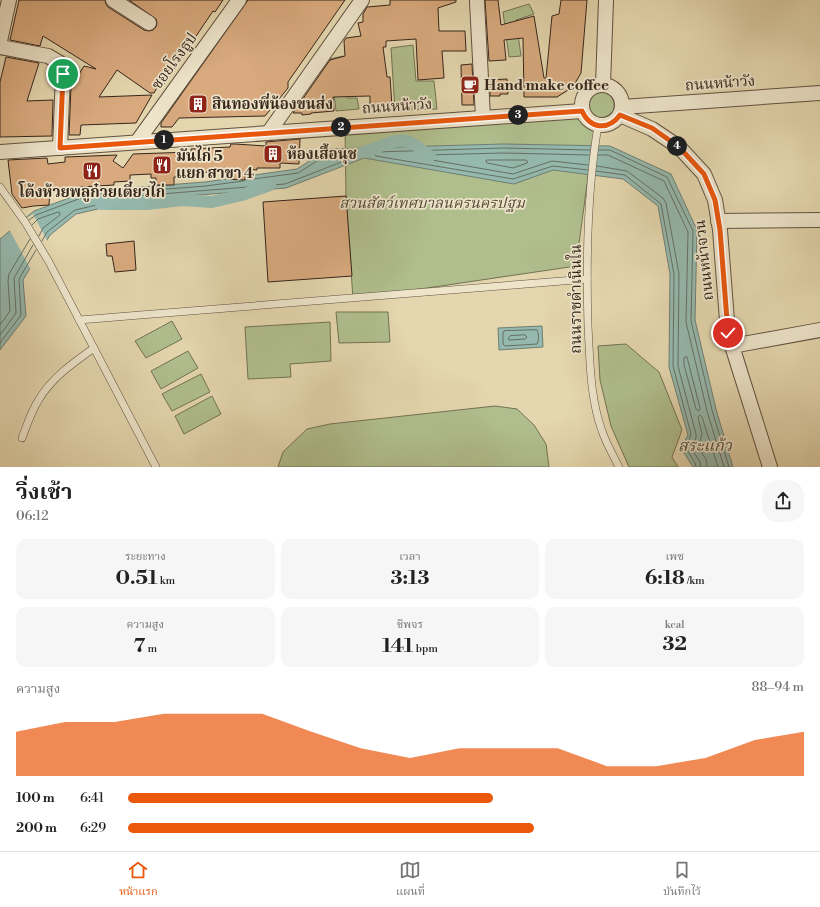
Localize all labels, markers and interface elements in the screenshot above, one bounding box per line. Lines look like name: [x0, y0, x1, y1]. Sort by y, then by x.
street label: ซอยโรงธูป: [146, 28, 201, 93]
pin: [46, 57, 80, 91]
icon: arrive: [52, 63, 74, 85]
street label: ถนนหน้าวัง: [684, 72, 756, 95]
cafe icon: Hand make coffee: [459, 74, 481, 96]
place label: Hand make coffee: [484, 76, 609, 95]
building icon: สินทองพี่น้องขนส่ง: [187, 93, 209, 115]
place label: สินทองพี่น้องขนส่ง: [212, 93, 333, 114]
street label: ถนนหน้าวัง: [361, 95, 433, 118]
pin: 3: [508, 105, 528, 125]
text: 3: [515, 108, 521, 122]
pin: 2: [331, 117, 351, 137]
text: 2: [338, 120, 344, 134]
pin: 1: [154, 130, 174, 150]
text: 1: [161, 133, 167, 147]
pin: 4: [667, 136, 687, 156]
text: 4: [673, 139, 681, 153]
building icon: ห้องเสื้อนุช: [262, 143, 284, 165]
place label: ห้องเสื้อนุช: [287, 143, 357, 165]
place label: มันไก่ 5 แยก สาขา 4: [176, 145, 254, 183]
restaurant icon: มันไก่ 5 แยก สาขา 4: [151, 154, 173, 176]
restaurant icon: โต้งห้วยพลูก๋วยเตี๋ยวไก่: [81, 160, 103, 182]
place label: โต้งห้วยพลูก๋วยเตี๋ยวไก่: [18, 181, 165, 202]
park label: สวนสัตว์เทศบาลนครนครปฐม: [339, 194, 526, 213]
street label: ถนนหน้าจวน: [691, 218, 718, 301]
street label: ถนนราชดำเนินใน: [565, 244, 586, 354]
pin: [711, 316, 745, 350]
icon: check: [717, 322, 739, 344]
water label: สระแก้ว: [678, 436, 733, 456]
text: วิ่งเช้า: [16, 479, 72, 506]
button: share: [762, 480, 804, 522]
text: 06:12: [16, 508, 49, 524]
text: ระยะทาง: [125, 550, 166, 564]
text: เวลา: [399, 550, 421, 564]
text: เพซ: [665, 550, 684, 564]
text: 0.51: [115, 566, 158, 591]
text: 3:13: [390, 566, 430, 591]
text: 6:18: [645, 566, 685, 591]
text: km: [158, 574, 175, 588]
text: /km: [685, 574, 705, 588]
text: ความสูง: [127, 618, 164, 632]
text: ชีพจร: [397, 618, 423, 632]
text: kcal: [665, 618, 685, 632]
text: 32: [662, 632, 687, 657]
text: 7: [133, 634, 145, 659]
text: 141: [382, 634, 413, 659]
text: m: [145, 642, 157, 656]
text: bpm: [413, 642, 438, 656]
text: 88–94 m: [751, 679, 804, 695]
text: ความสูง: [16, 681, 60, 697]
text: 100 m: [16, 790, 55, 806]
text: 6:41: [80, 790, 104, 806]
text: 200 m: [16, 820, 57, 836]
text: 6:29: [80, 820, 106, 836]
tab: หน้าแรก: [119, 859, 158, 901]
tab: แผนที่: [396, 859, 425, 901]
tab: บันทึกไว้: [663, 859, 701, 901]

